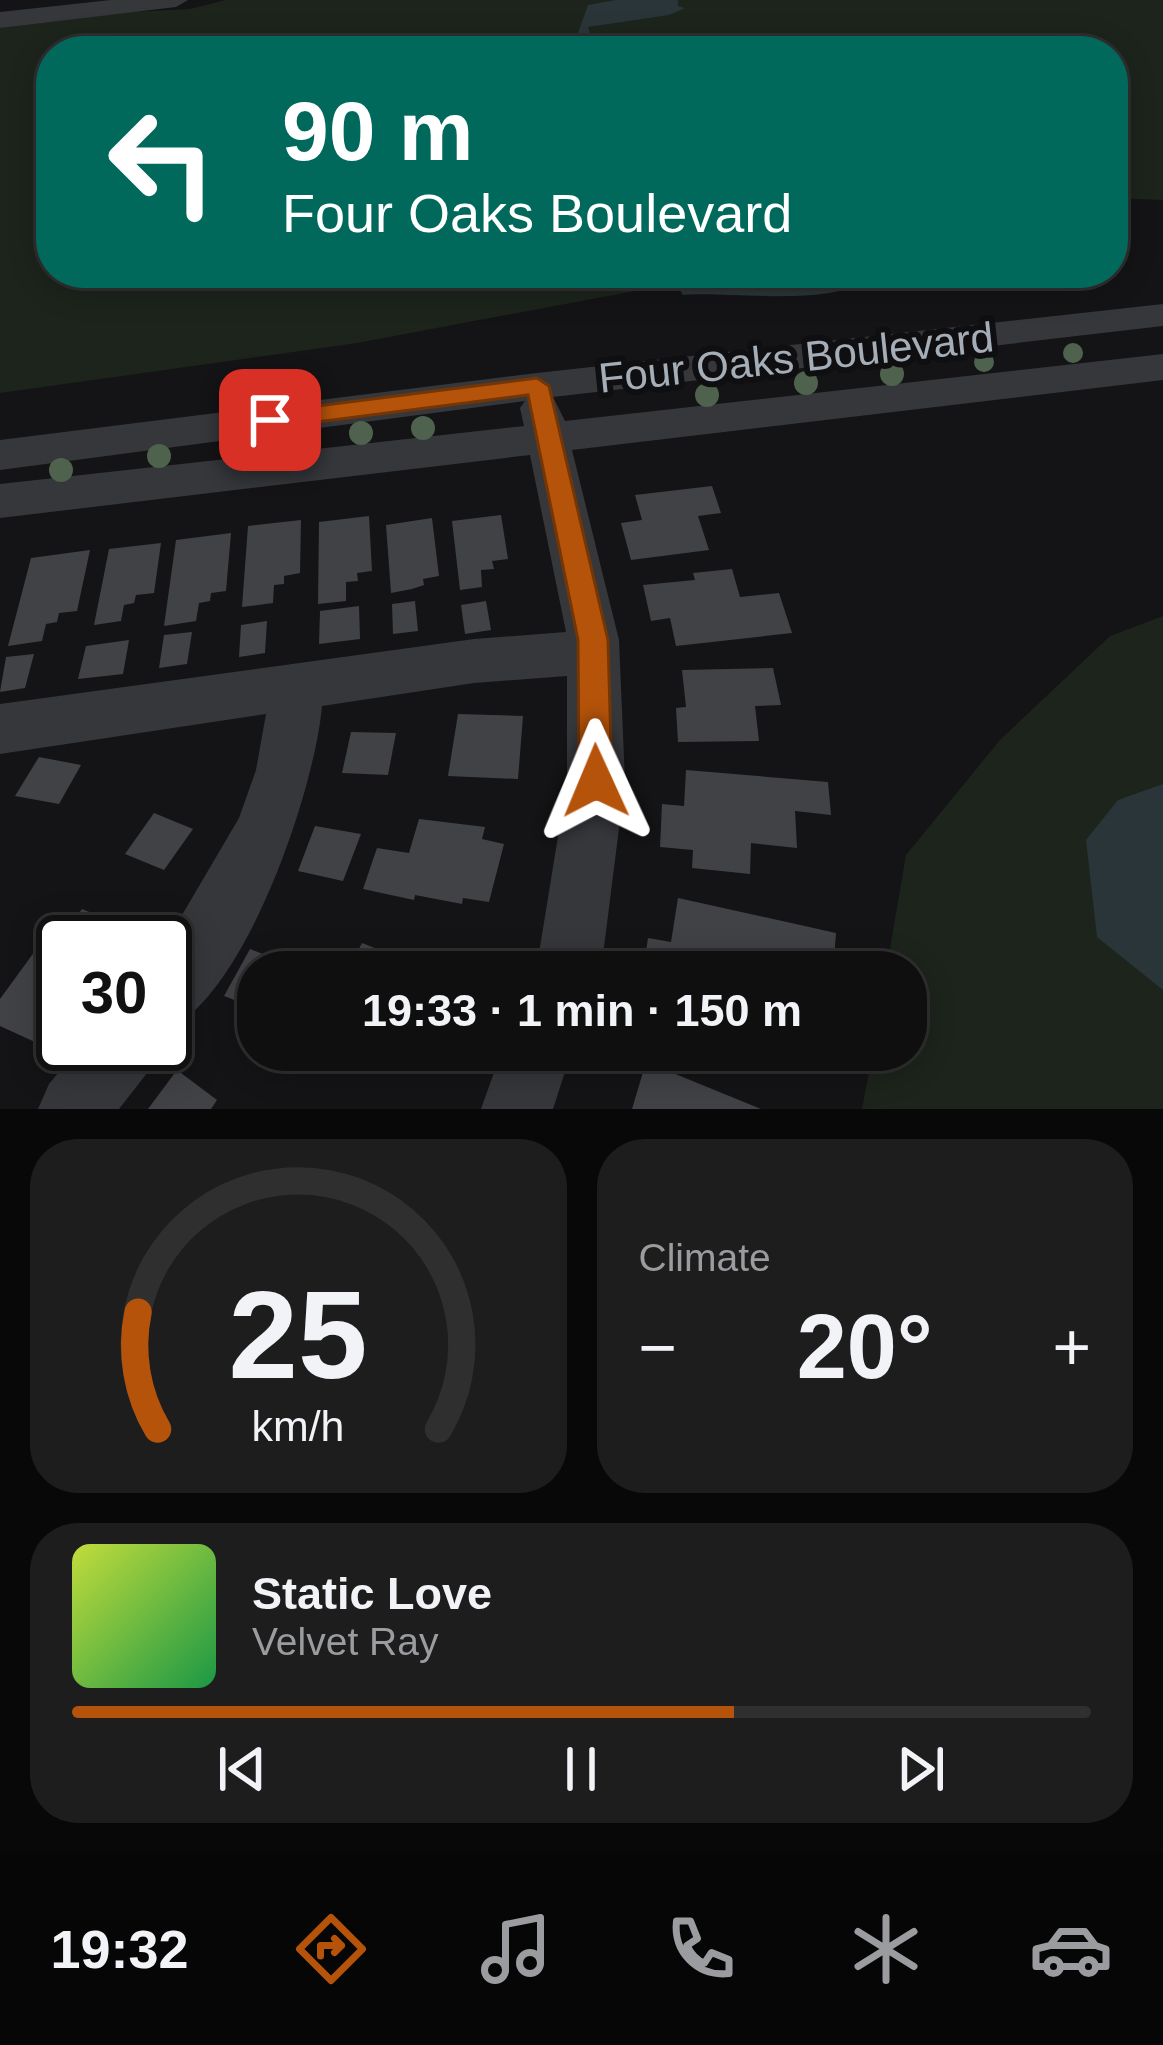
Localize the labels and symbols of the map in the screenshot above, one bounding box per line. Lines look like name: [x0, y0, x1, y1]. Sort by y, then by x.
street label: Four Oaks Boulevard: [596, 313, 996, 402]
pin: [219, 369, 321, 471]
position arrow: [533, 718, 659, 844]
speed limit sign: 30: [36, 915, 192, 1071]

